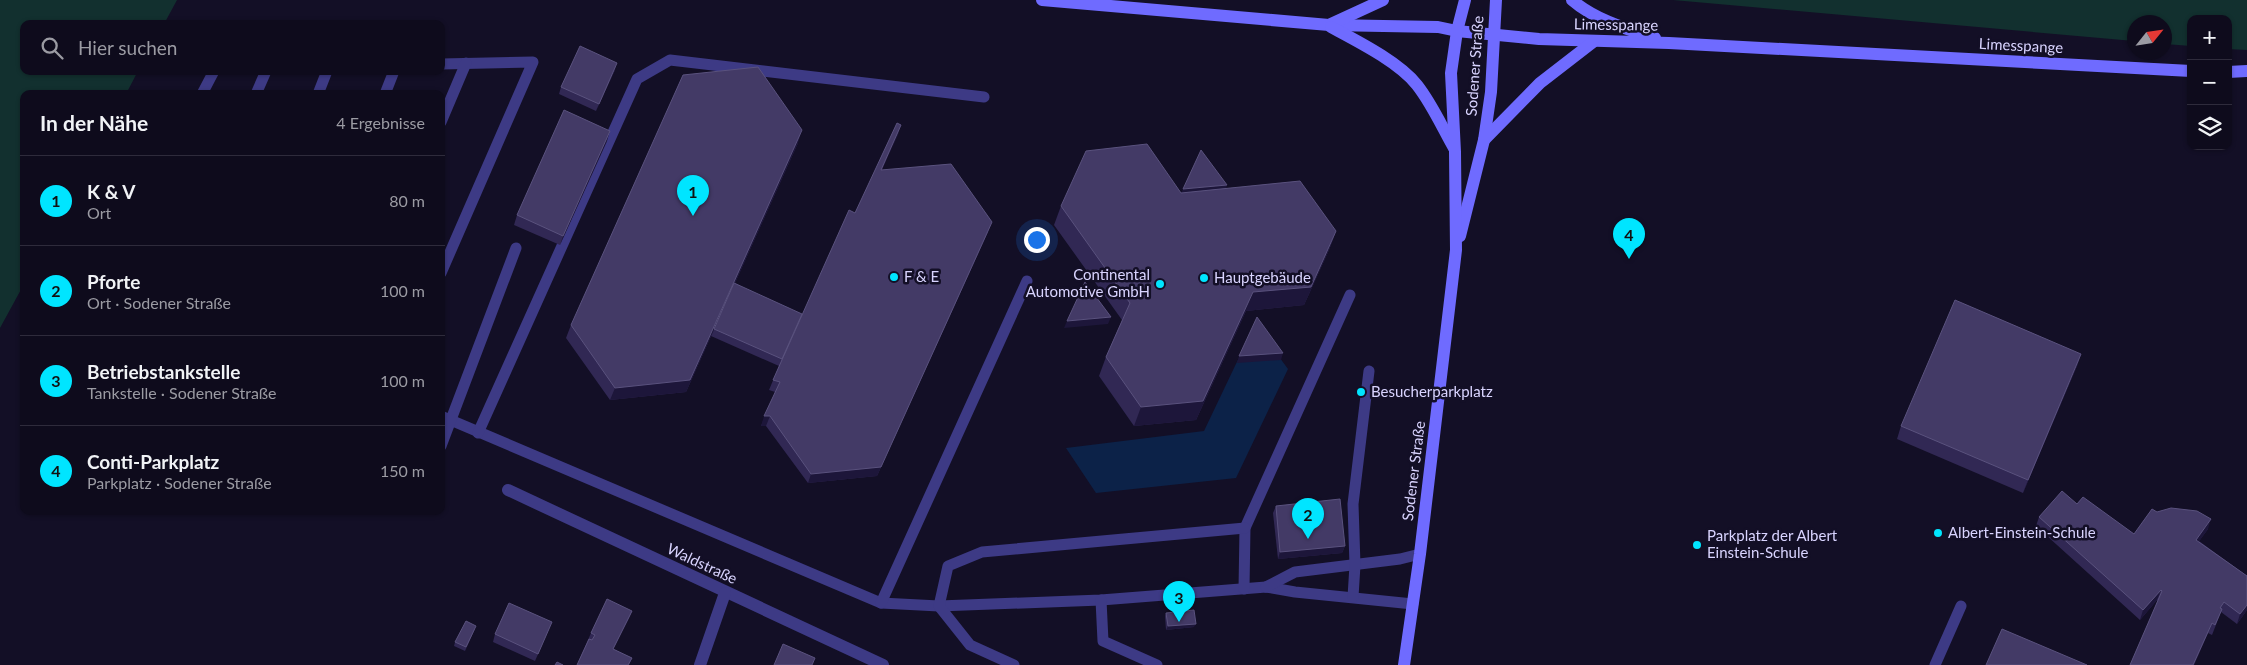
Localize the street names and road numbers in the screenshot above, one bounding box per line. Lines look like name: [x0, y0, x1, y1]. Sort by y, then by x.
street label: Limesspange: [1574, 14, 1658, 34]
street label: Sodener Straße: [1462, 15, 1487, 117]
street label: Limesspange: [1978, 34, 2064, 56]
street label: Sodener Straße: [1398, 420, 1428, 522]
street label: Waldstraße: [664, 539, 740, 587]

